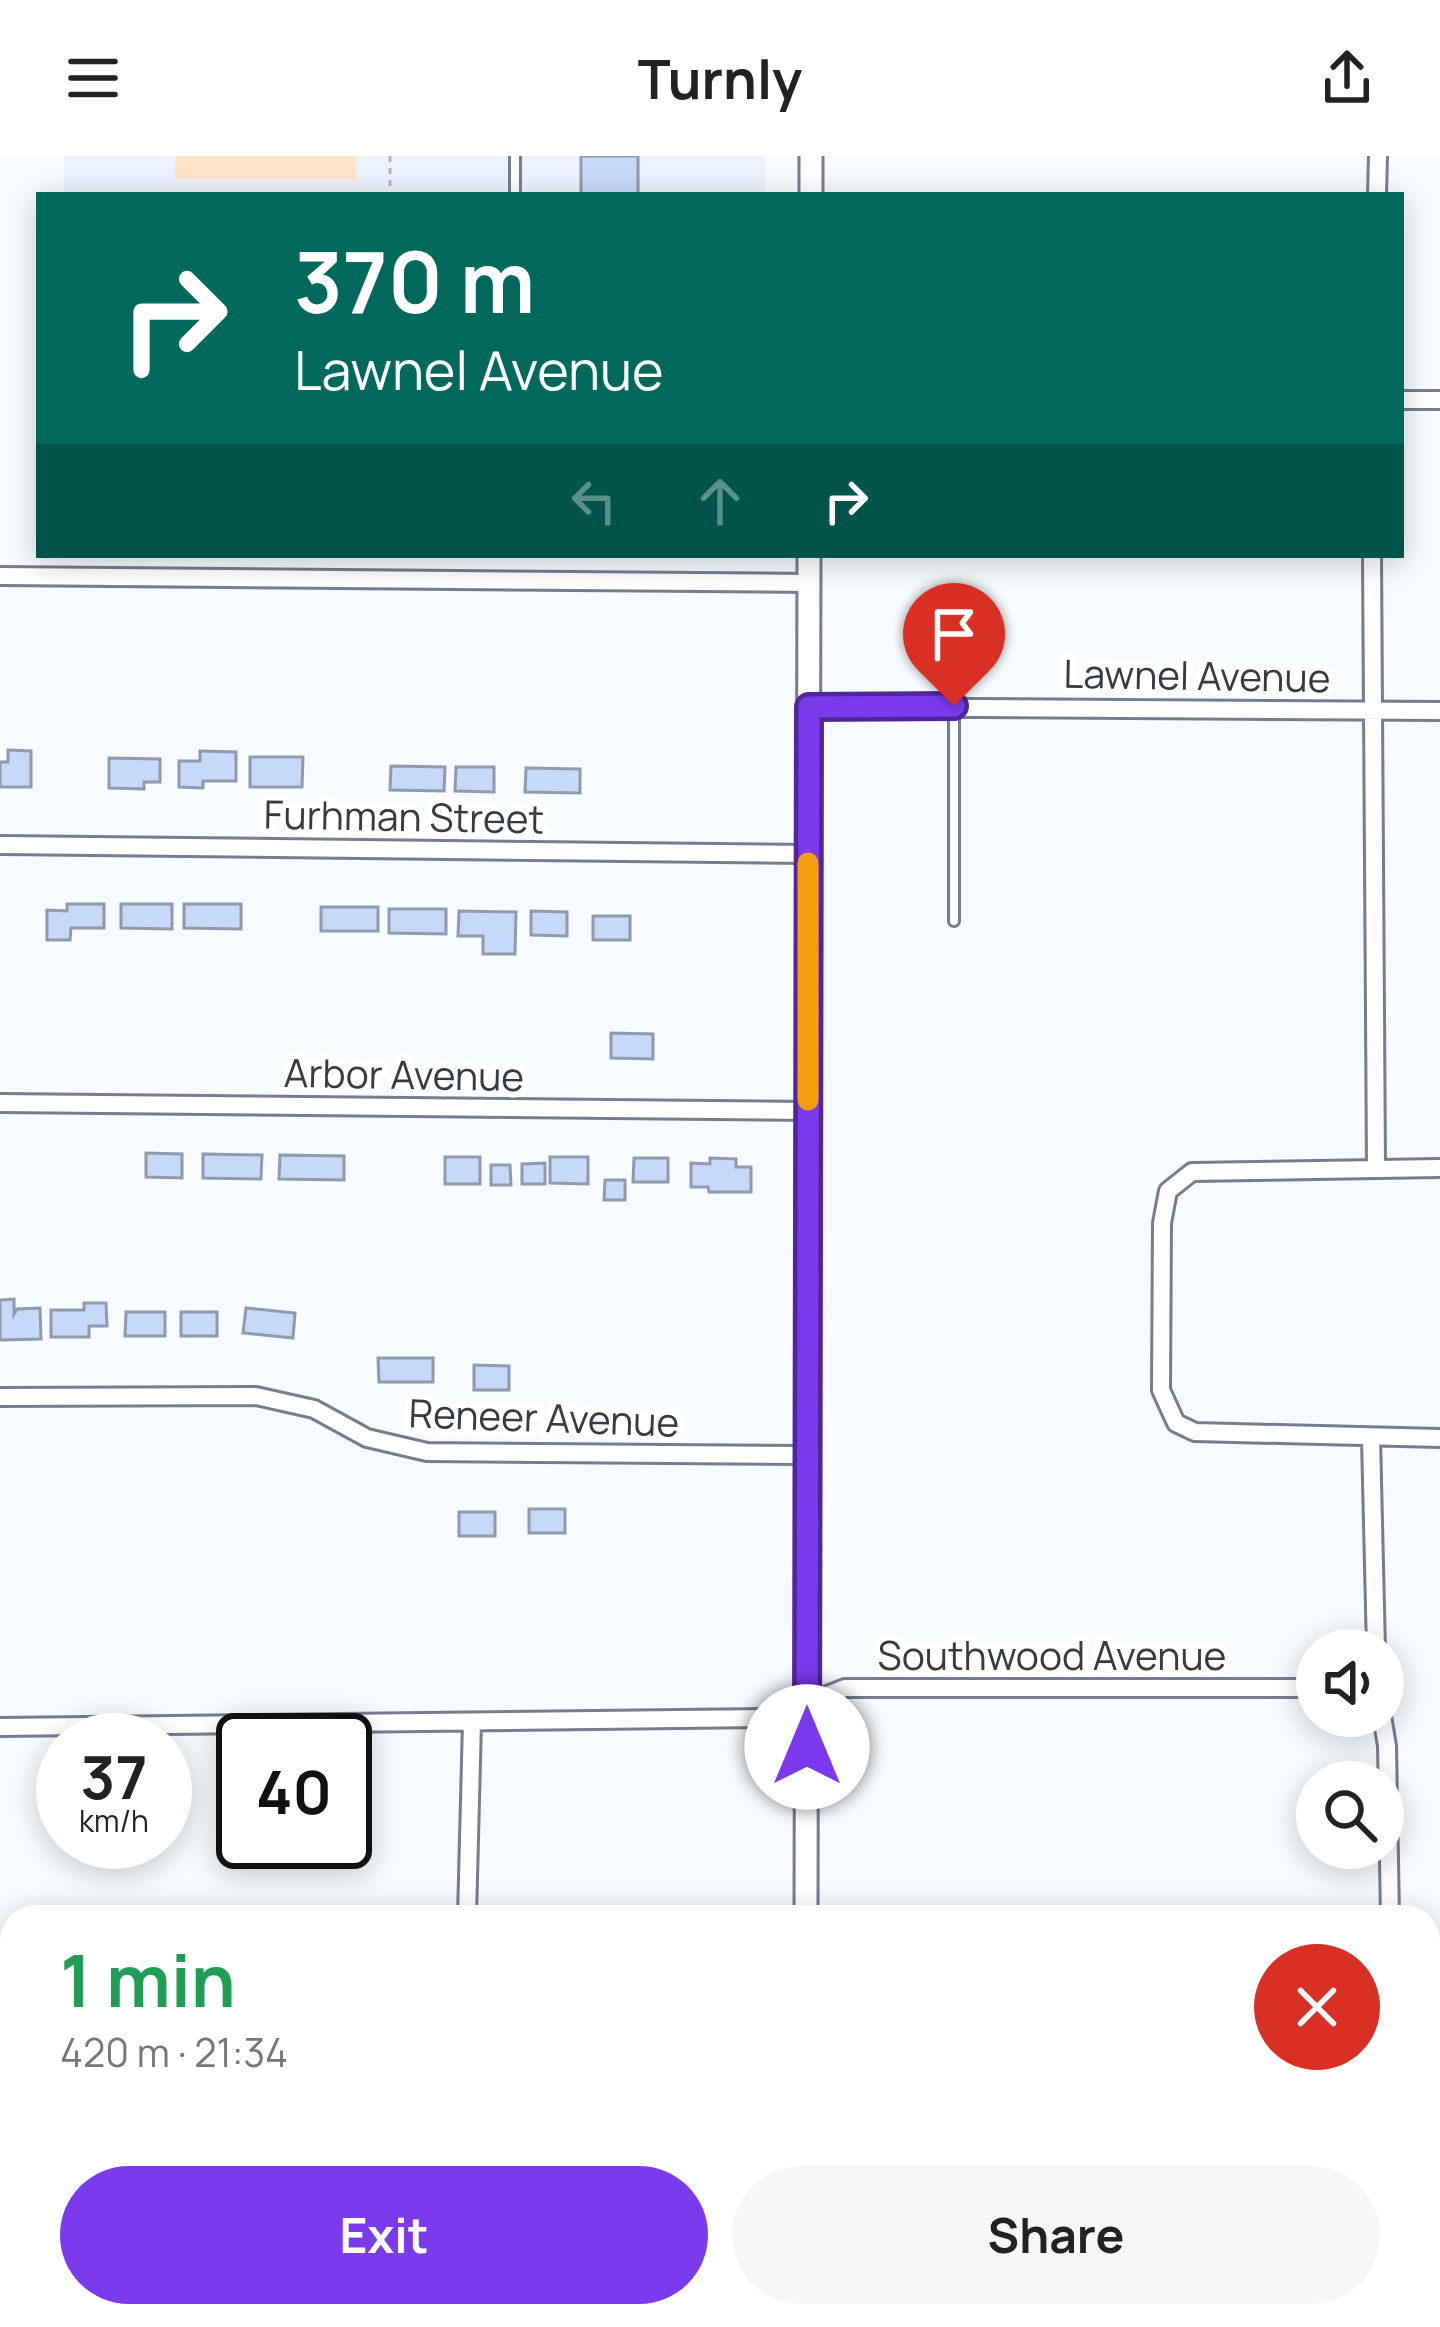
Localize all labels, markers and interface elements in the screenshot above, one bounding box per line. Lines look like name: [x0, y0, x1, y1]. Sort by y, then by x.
text: Turnly: [638, 41, 802, 115]
icon: menu: [60, 45, 126, 111]
icon: share: [1314, 45, 1380, 111]
text: 370 m: [294, 223, 535, 338]
icon: right: [96, 240, 252, 396]
text: Lawnel Avenue: [294, 332, 664, 406]
icon: left: [561, 468, 627, 534]
icon: ahead: [687, 468, 753, 534]
icon: right: [813, 468, 879, 534]
pin: [903, 583, 1005, 706]
icon: arrive: [921, 601, 987, 667]
street label: Lawnel Avenue: [1063, 646, 1331, 704]
street label: Furhman Street: [263, 787, 545, 845]
street label: Arbor Avenue: [283, 1045, 525, 1103]
street label: Reneer Avenue: [408, 1385, 680, 1449]
street label: Southwood Avenue: [878, 1628, 1226, 1682]
map controls: [1296, 1629, 1404, 1869]
button: sound: [1296, 1629, 1404, 1737]
position arrow: [744, 1684, 870, 1810]
speed limit sign: 40: [216, 1713, 372, 1869]
text: 37: [81, 1735, 147, 1817]
button: search: [1296, 1761, 1404, 1869]
text: km/h: [79, 1800, 149, 1841]
text: 1 min: [60, 1930, 236, 2029]
button: close: [1254, 1944, 1380, 2070]
text: 420 m · 21:34: [60, 2025, 288, 2079]
button: Exit: [60, 2166, 708, 2304]
button: Share: [732, 2166, 1380, 2304]

